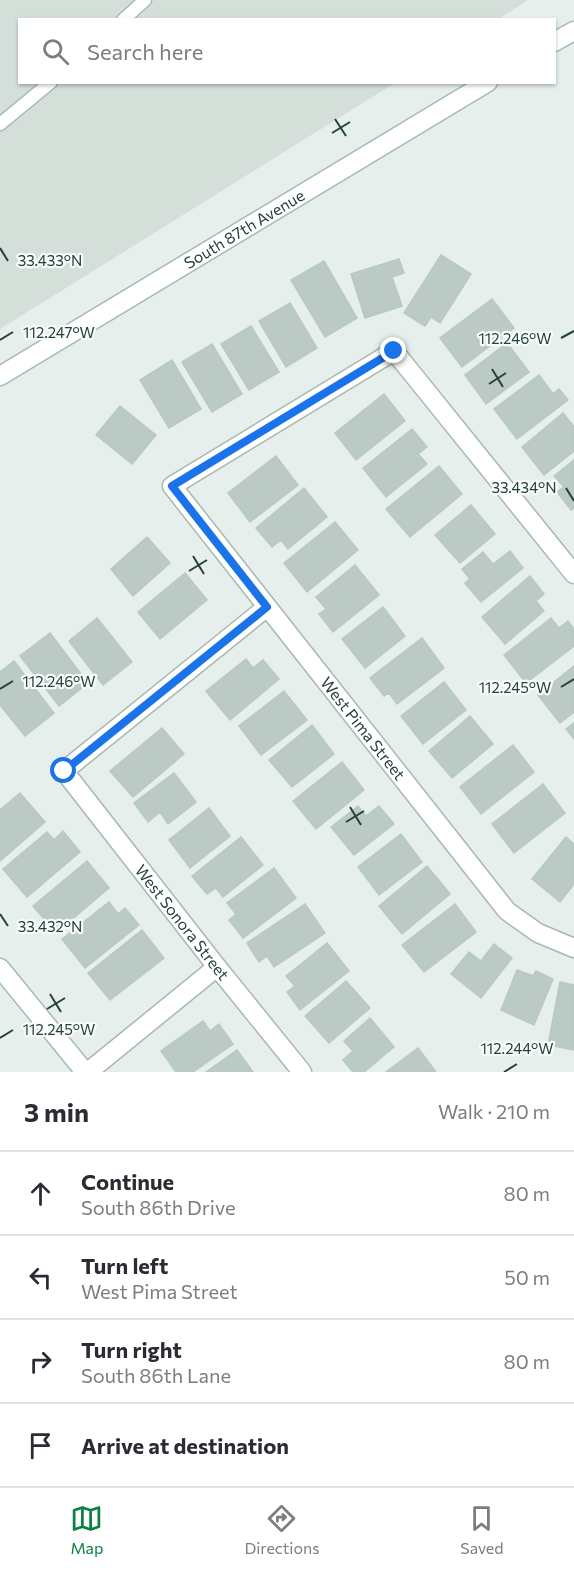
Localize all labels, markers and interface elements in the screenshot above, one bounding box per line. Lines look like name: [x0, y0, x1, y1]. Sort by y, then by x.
search box: [18, 18, 556, 84]
icon: search: [39, 35, 72, 68]
text: Search here: [87, 38, 203, 65]
street label: South 87th Avenue: [180, 185, 307, 272]
text: 33.433°N: [18, 251, 82, 269]
text: 112.247°W: [23, 323, 95, 341]
text: 112.246°W: [478, 329, 552, 347]
route end: [380, 337, 406, 363]
text: 33.434°N: [491, 478, 557, 496]
text: 112.246°W: [22, 672, 96, 690]
street label: West Pima Street: [317, 673, 410, 784]
text: 112.245°W: [479, 678, 551, 696]
route start: [50, 757, 76, 783]
street label: West Sonora Street: [132, 861, 234, 984]
text: 33.432°N: [18, 917, 82, 935]
text: 112.245°W: [23, 1020, 95, 1038]
text: 112.244°W: [480, 1039, 554, 1057]
text: 3 min: [24, 1096, 89, 1127]
text: Walk · 210 m: [438, 1099, 550, 1123]
text: Continue: [81, 1168, 174, 1195]
icon: ahead: [24, 1177, 57, 1210]
text: 80 m: [504, 1181, 550, 1205]
text: South 86th Drive: [81, 1195, 235, 1219]
text: Turn left: [81, 1252, 168, 1279]
icon: left: [24, 1261, 57, 1294]
text: 50 m: [504, 1265, 550, 1289]
text: West Pima Street: [81, 1279, 238, 1303]
text: Turn right: [81, 1336, 182, 1363]
icon: right: [24, 1345, 57, 1378]
text: 80 m: [504, 1349, 550, 1373]
text: South 86th Lane: [81, 1363, 231, 1387]
icon: arrive: [24, 1429, 57, 1462]
text: Arrive at destination: [81, 1432, 289, 1459]
tab: Map: [70, 1502, 103, 1557]
tab: Directions: [244, 1502, 319, 1557]
tab: Saved: [460, 1502, 504, 1557]

